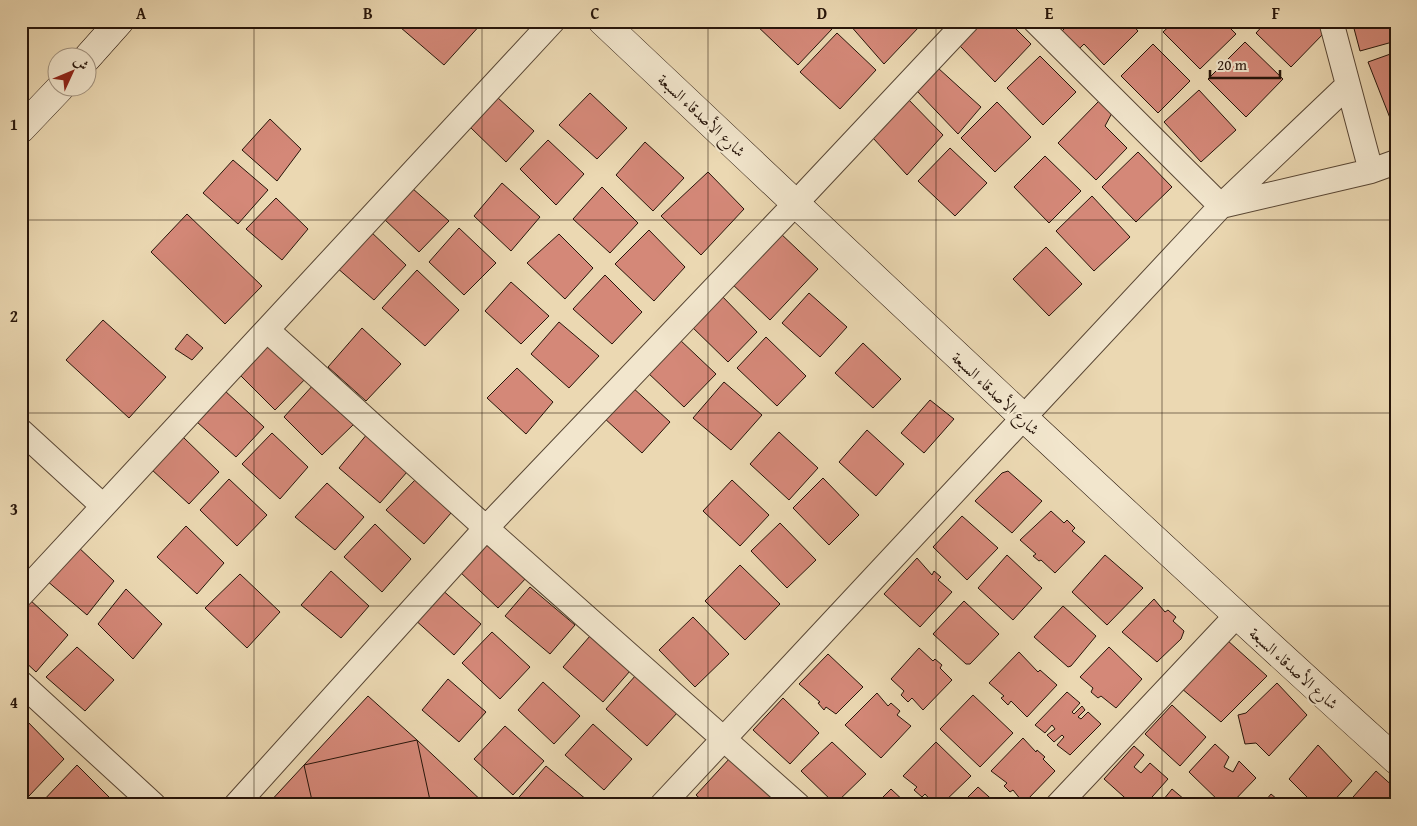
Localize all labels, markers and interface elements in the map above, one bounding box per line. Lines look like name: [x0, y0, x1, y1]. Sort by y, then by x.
text: A: [136, 1, 147, 25]
text: B: [363, 1, 373, 25]
text: C: [590, 1, 600, 25]
text: D: [817, 1, 827, 25]
text: E: [1045, 1, 1054, 25]
text: F: [1272, 1, 1280, 25]
north arrow: [48, 48, 98, 98]
scale bar: [1210, 48, 1280, 80]
text: ش: [69, 51, 93, 75]
text: 20 m: [1217, 54, 1248, 75]
street label: شارع الأصدقاء السبعة: [651, 68, 751, 164]
text: 1: [10, 112, 18, 136]
text: 2: [10, 304, 18, 328]
street label: شارع الأصدقاء السبعة: [945, 346, 1045, 442]
text: 3: [10, 497, 18, 521]
street label: شارع الأصدقاء السبعة: [1243, 621, 1344, 716]
text: 4: [10, 690, 18, 714]

